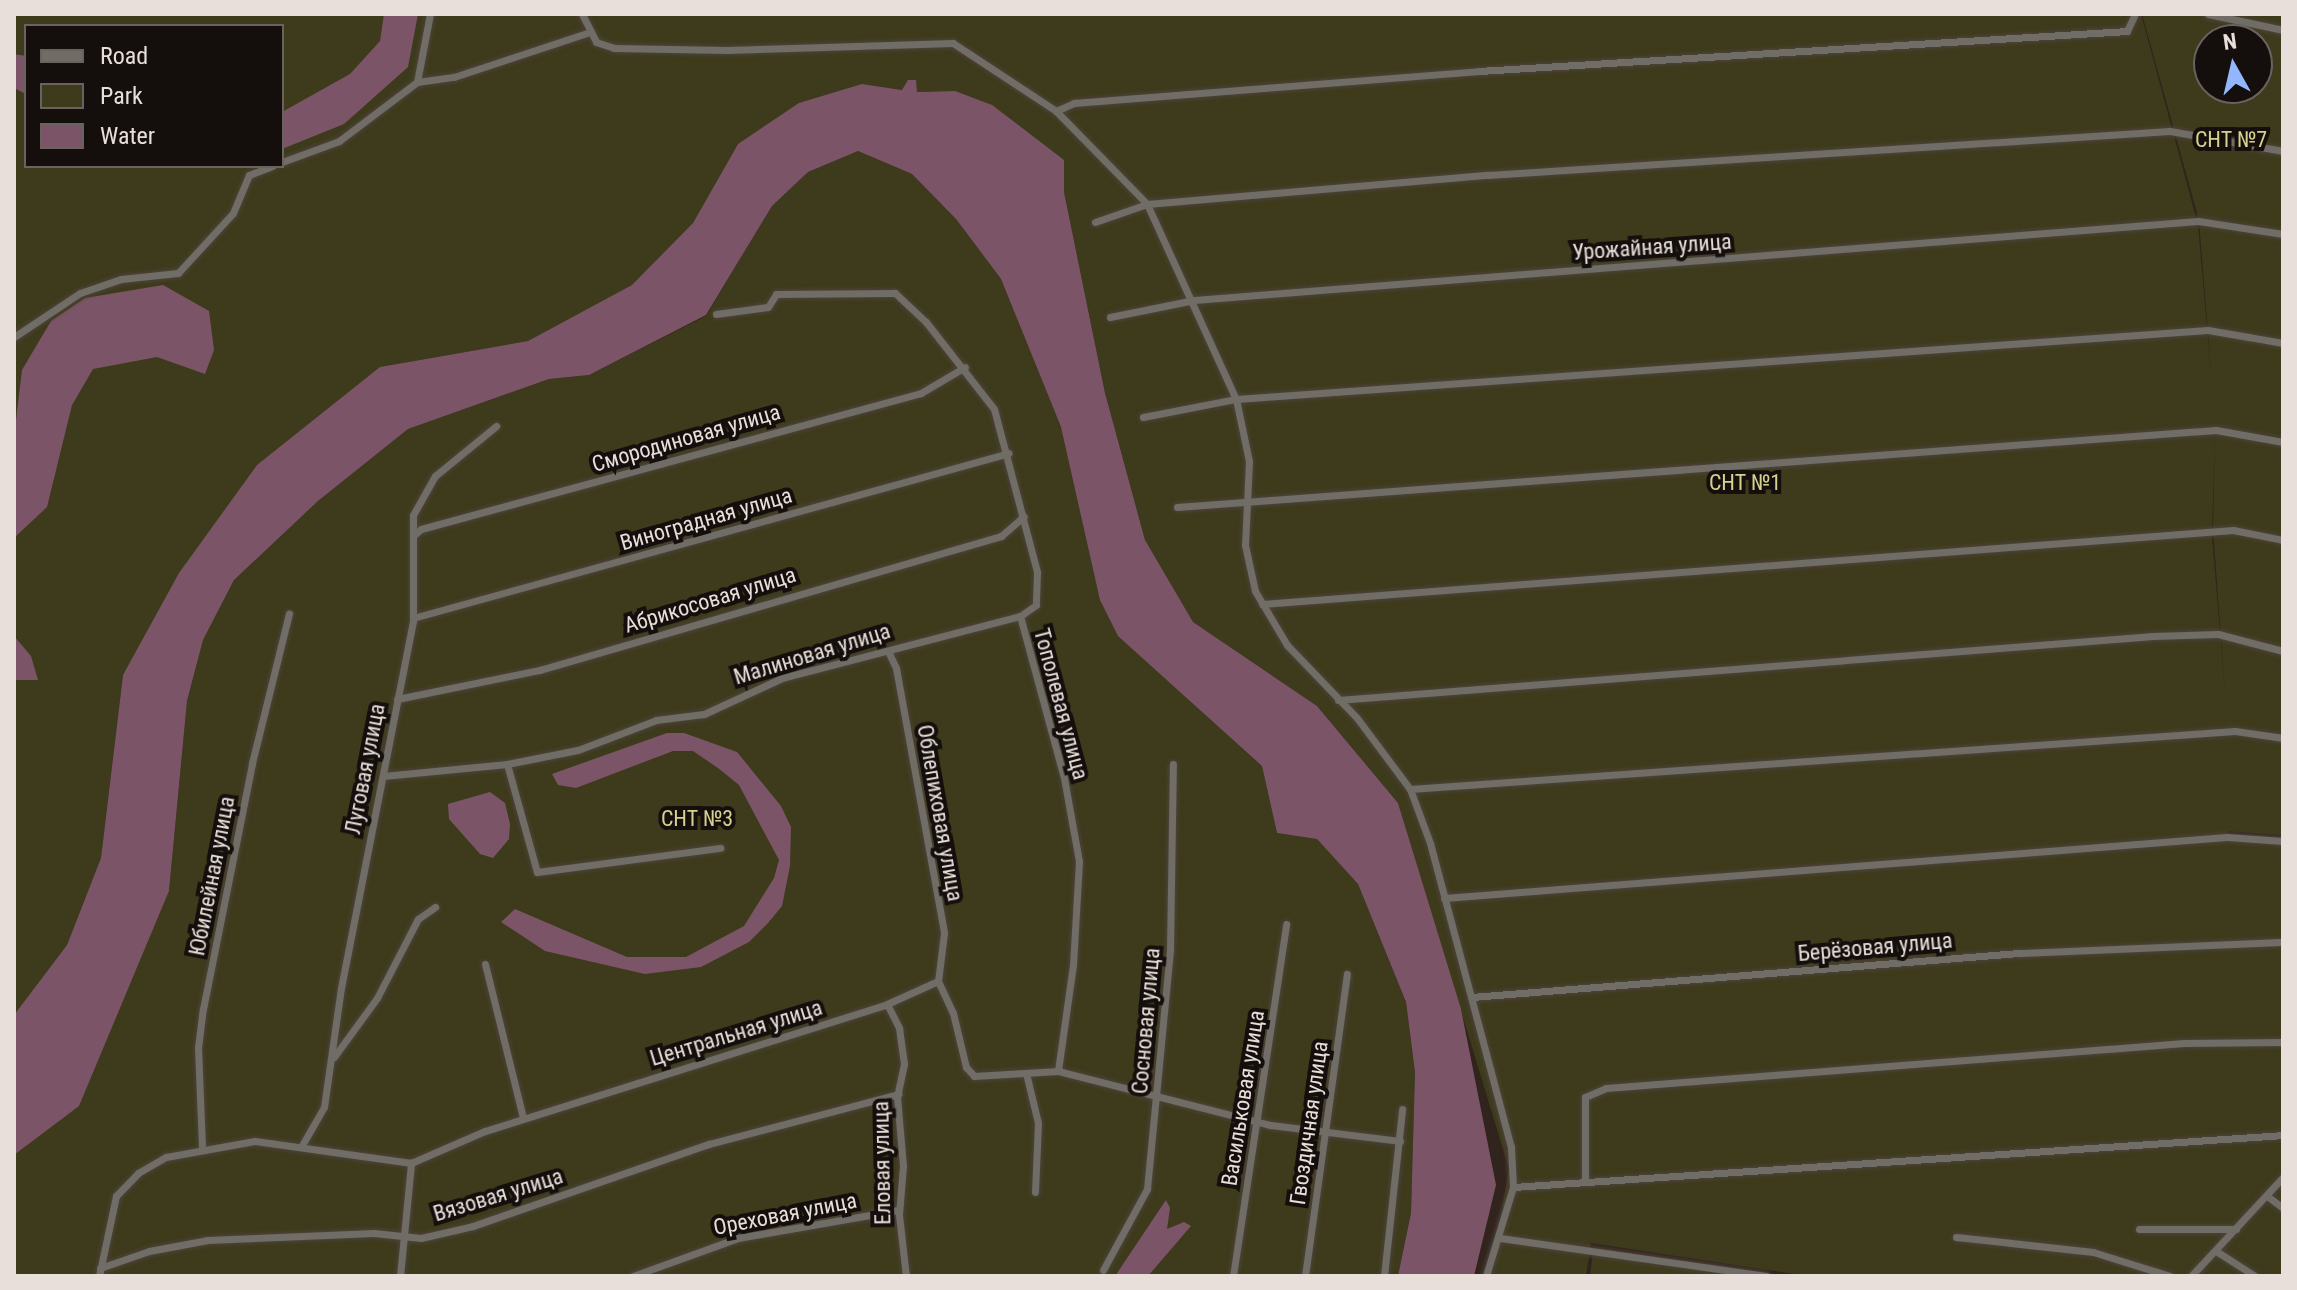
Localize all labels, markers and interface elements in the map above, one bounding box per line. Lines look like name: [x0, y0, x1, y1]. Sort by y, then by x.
legend: [24, 24, 284, 168]
north arrow: [2193, 24, 2273, 104]
text: N: [2221, 28, 2238, 55]
text: Road: [100, 42, 148, 70]
text: Park: [100, 82, 143, 110]
text: Water: [100, 122, 155, 150]
park label: СНТ №7: [2195, 127, 2267, 153]
street label: Урожайная улица: [1571, 228, 1733, 266]
street label: Смородиновая улица: [589, 398, 783, 478]
park label: СНТ №1: [1709, 470, 1781, 496]
street label: Виноградная улица: [617, 482, 795, 556]
street label: Абрикосовая улица: [621, 561, 799, 639]
street label: Малиновая улица: [731, 618, 893, 690]
street label: Тополевая улица: [1028, 625, 1094, 783]
street label: Луговая улица: [339, 702, 391, 836]
street label: Облепиховая улица: [911, 723, 969, 903]
street label: Юбилейная улица: [184, 794, 240, 958]
park label: СНТ №3: [661, 806, 733, 832]
street label: Берёзовая улица: [1797, 927, 1953, 967]
street label: Сосновая улица: [1126, 947, 1166, 1095]
street label: Центральная улица: [647, 994, 825, 1072]
street label: Васильковая улица: [1216, 1008, 1270, 1188]
street label: Гвоздичная улица: [1284, 1040, 1334, 1206]
street label: Еловая улица: [868, 1101, 896, 1225]
street label: Вязовая улица: [430, 1163, 566, 1227]
street label: Ореховая улица: [711, 1187, 859, 1241]

